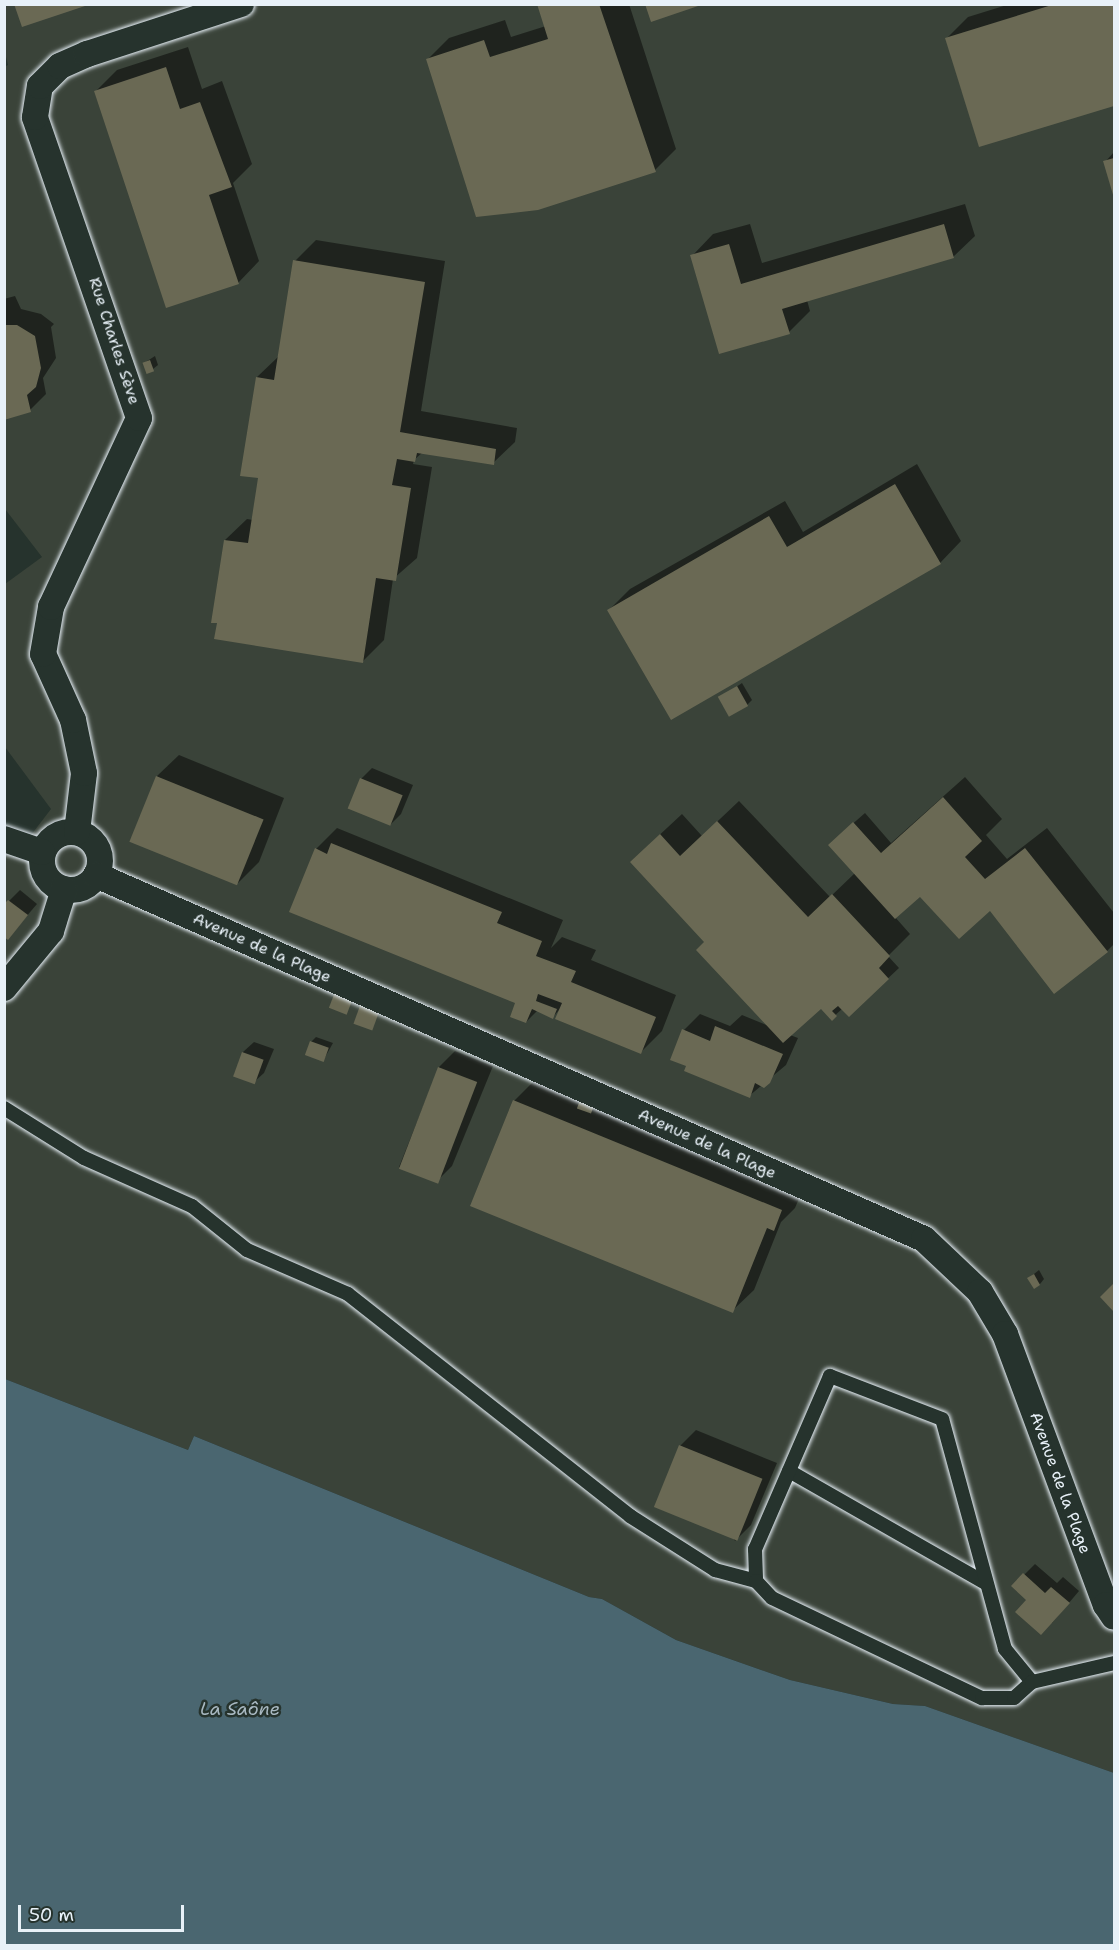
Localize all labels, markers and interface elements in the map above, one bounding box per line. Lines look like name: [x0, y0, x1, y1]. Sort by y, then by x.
street label: Rue Charles Sève: [84, 275, 144, 407]
street label: Avenue de la Plage: [190, 909, 334, 987]
street label: Avenue de la Plage: [635, 1105, 779, 1183]
street label: Avenue de la Plage: [1025, 1410, 1095, 1556]
water label: La Saône: [200, 1698, 280, 1720]
scale bar: [21, 1893, 188, 1931]
text: 50 m: [29, 1903, 74, 1927]

